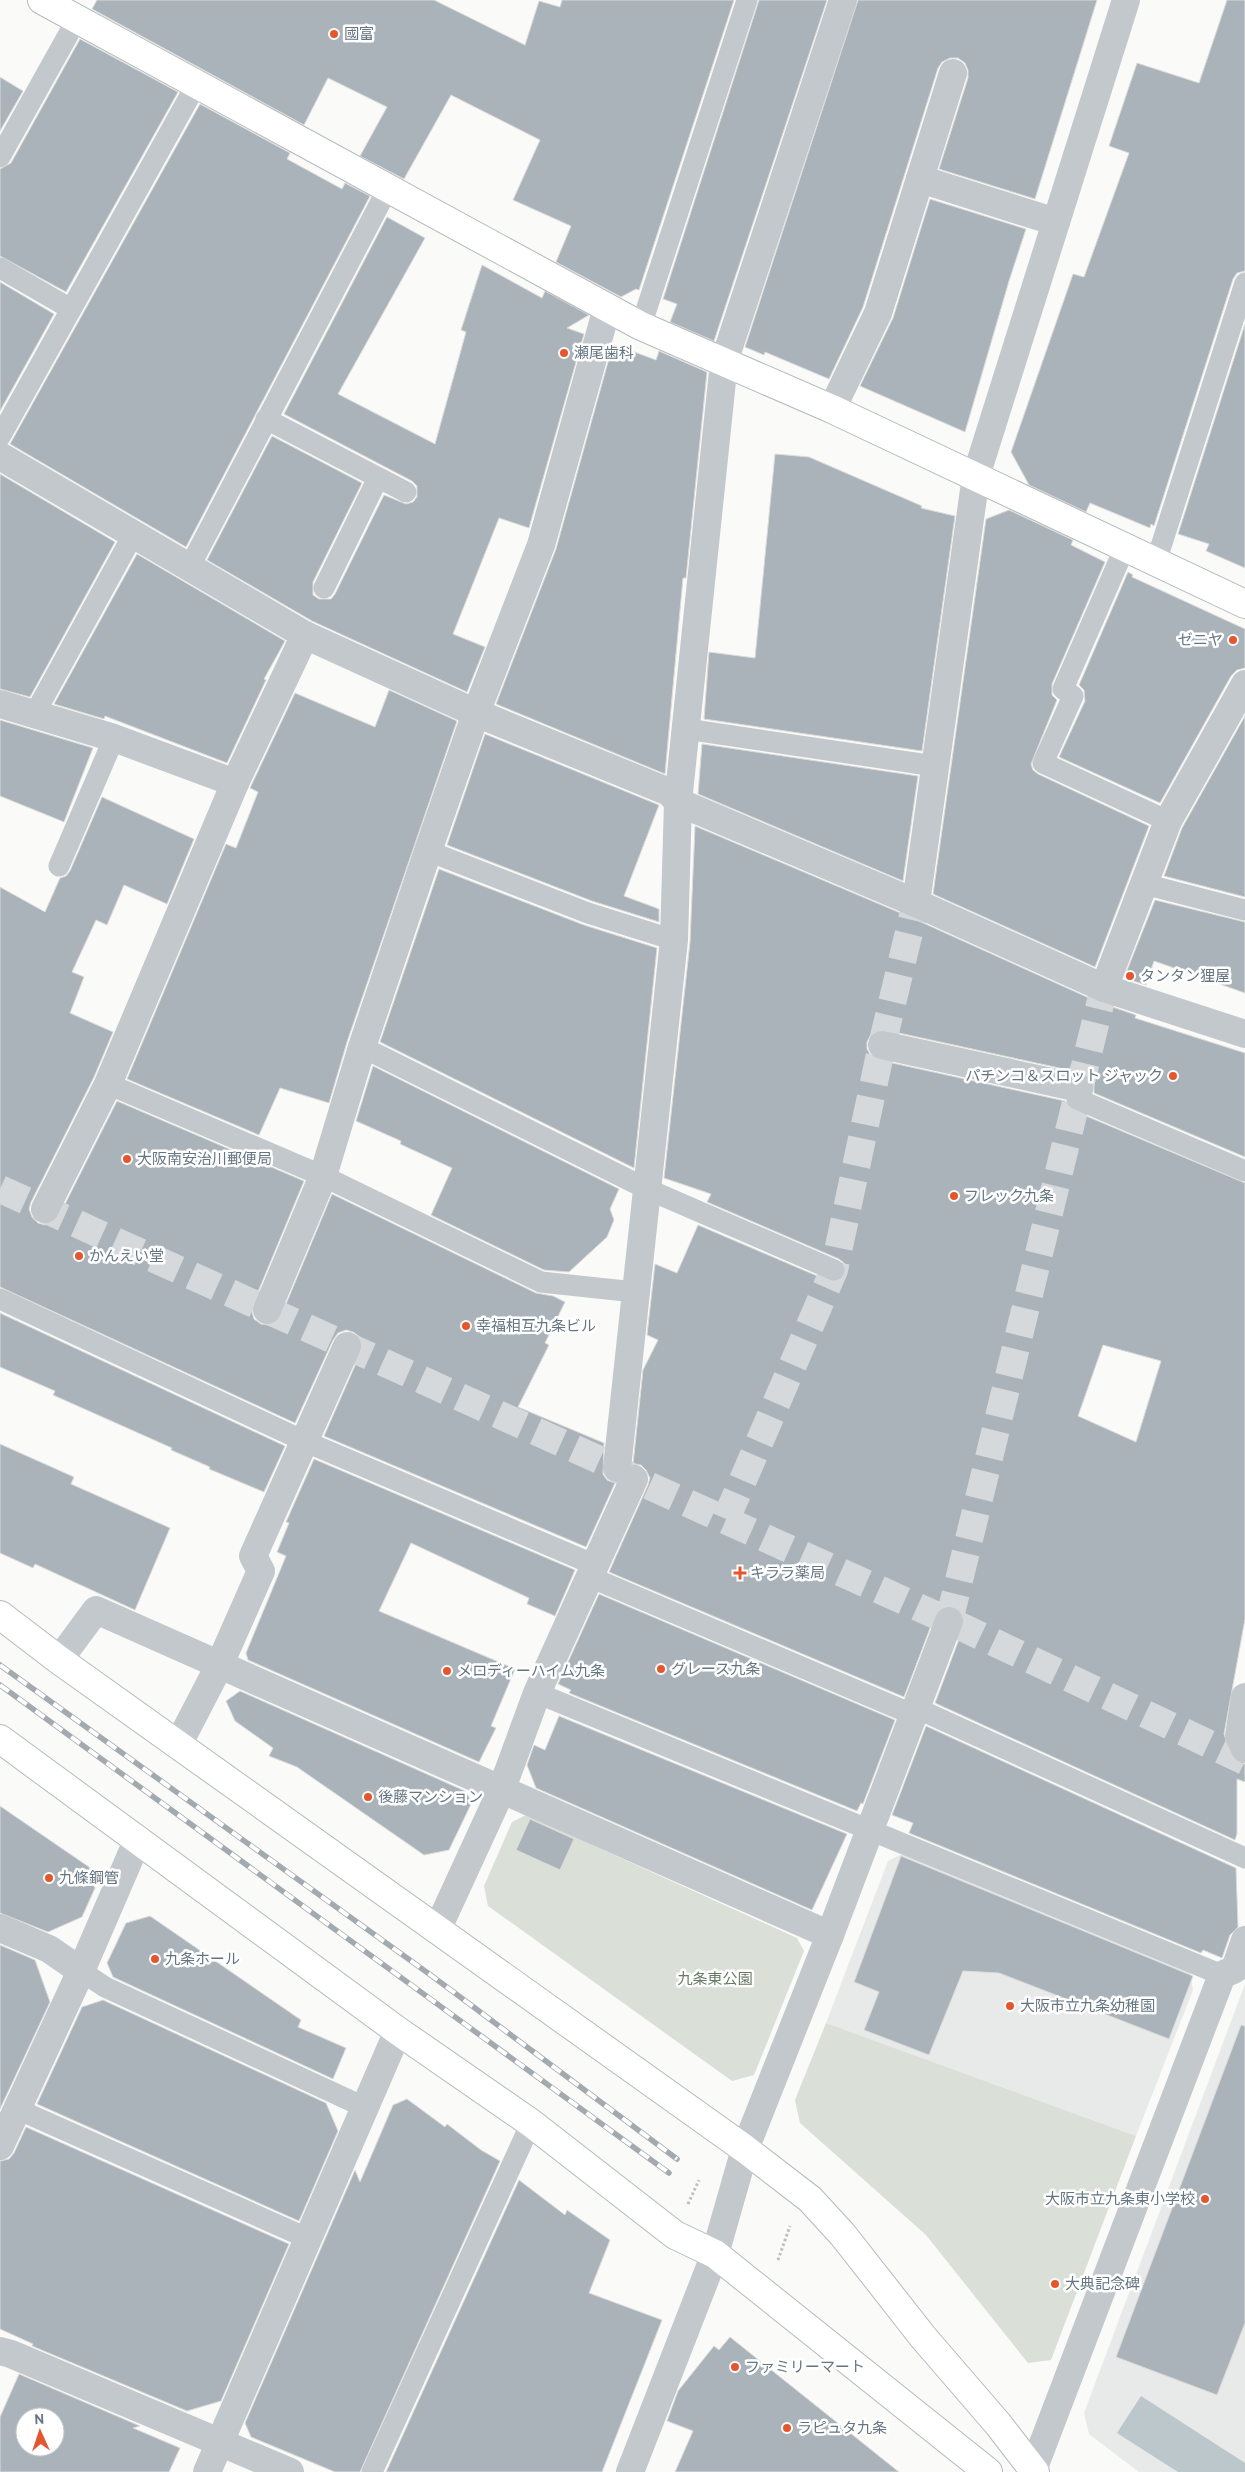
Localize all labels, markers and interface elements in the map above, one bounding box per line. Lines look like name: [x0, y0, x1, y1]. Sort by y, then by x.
place label: 國富: [344, 26, 374, 45]
marker: 國富: [328, 28, 340, 40]
place label: 瀬尾歯科: [574, 345, 634, 364]
marker: 瀬尾歯科: [558, 347, 570, 359]
place label: ゼニヤ: [1178, 632, 1223, 651]
marker: ゼニヤ: [1227, 634, 1239, 646]
place label: タンタン狸屋: [1140, 968, 1230, 987]
marker: タンタン狸屋: [1124, 970, 1136, 982]
place label: パチンコ＆スロット ジャック: [965, 1068, 1163, 1087]
marker: パチンコ＆スロット ジャック: [1167, 1070, 1179, 1082]
place label: 大阪南安治川郵便局: [137, 1151, 272, 1170]
marker: 大阪南安治川郵便局: [121, 1153, 133, 1165]
place label: フレック九条: [964, 1188, 1054, 1207]
marker: フレック九条: [948, 1190, 960, 1202]
place label: かんえい堂: [89, 1248, 164, 1267]
marker: かんえい堂: [73, 1250, 85, 1262]
place label: 幸福相互九条ビル: [476, 1318, 596, 1337]
marker: 幸福相互九条ビル: [460, 1320, 472, 1332]
place label: キララ薬局: [750, 1565, 825, 1584]
marker: キララ薬局: [734, 1567, 746, 1579]
place label: グレース九条: [671, 1661, 760, 1680]
place label: メロディーハイム九条: [457, 1663, 605, 1682]
marker: グレース九条: [655, 1663, 667, 1675]
marker: メロディーハイム九条: [441, 1665, 453, 1677]
place label: 後藤マンション: [378, 1789, 483, 1808]
marker: 後藤マンション: [362, 1791, 374, 1803]
place label: 九條鋼管: [59, 1870, 119, 1889]
marker: 九條鋼管: [43, 1872, 55, 1884]
place label: 九条ホール: [165, 1951, 240, 1970]
marker: 九条ホール: [149, 1953, 161, 1965]
park label: 九条東公園: [677, 1971, 753, 1990]
place label: 大阪市立九条幼稚園: [1020, 1998, 1155, 2017]
marker: 大阪市立九条幼稚園: [1004, 2000, 1016, 2012]
place label: 大阪市立九条東小学校: [1045, 2191, 1195, 2210]
marker: 大阪市立九条東小学校: [1199, 2193, 1211, 2205]
place label: 大典記念碑: [1065, 2275, 1140, 2295]
marker: 大典記念碑: [1049, 2278, 1061, 2290]
place label: ファミリーマート: [745, 2359, 865, 2378]
marker: ファミリーマート: [729, 2361, 741, 2373]
north arrow: [15, 2407, 65, 2457]
text: N: [34, 2412, 45, 2429]
place label: ラピュタ九条: [797, 2420, 887, 2439]
marker: ラピュタ九条: [781, 2422, 793, 2434]

